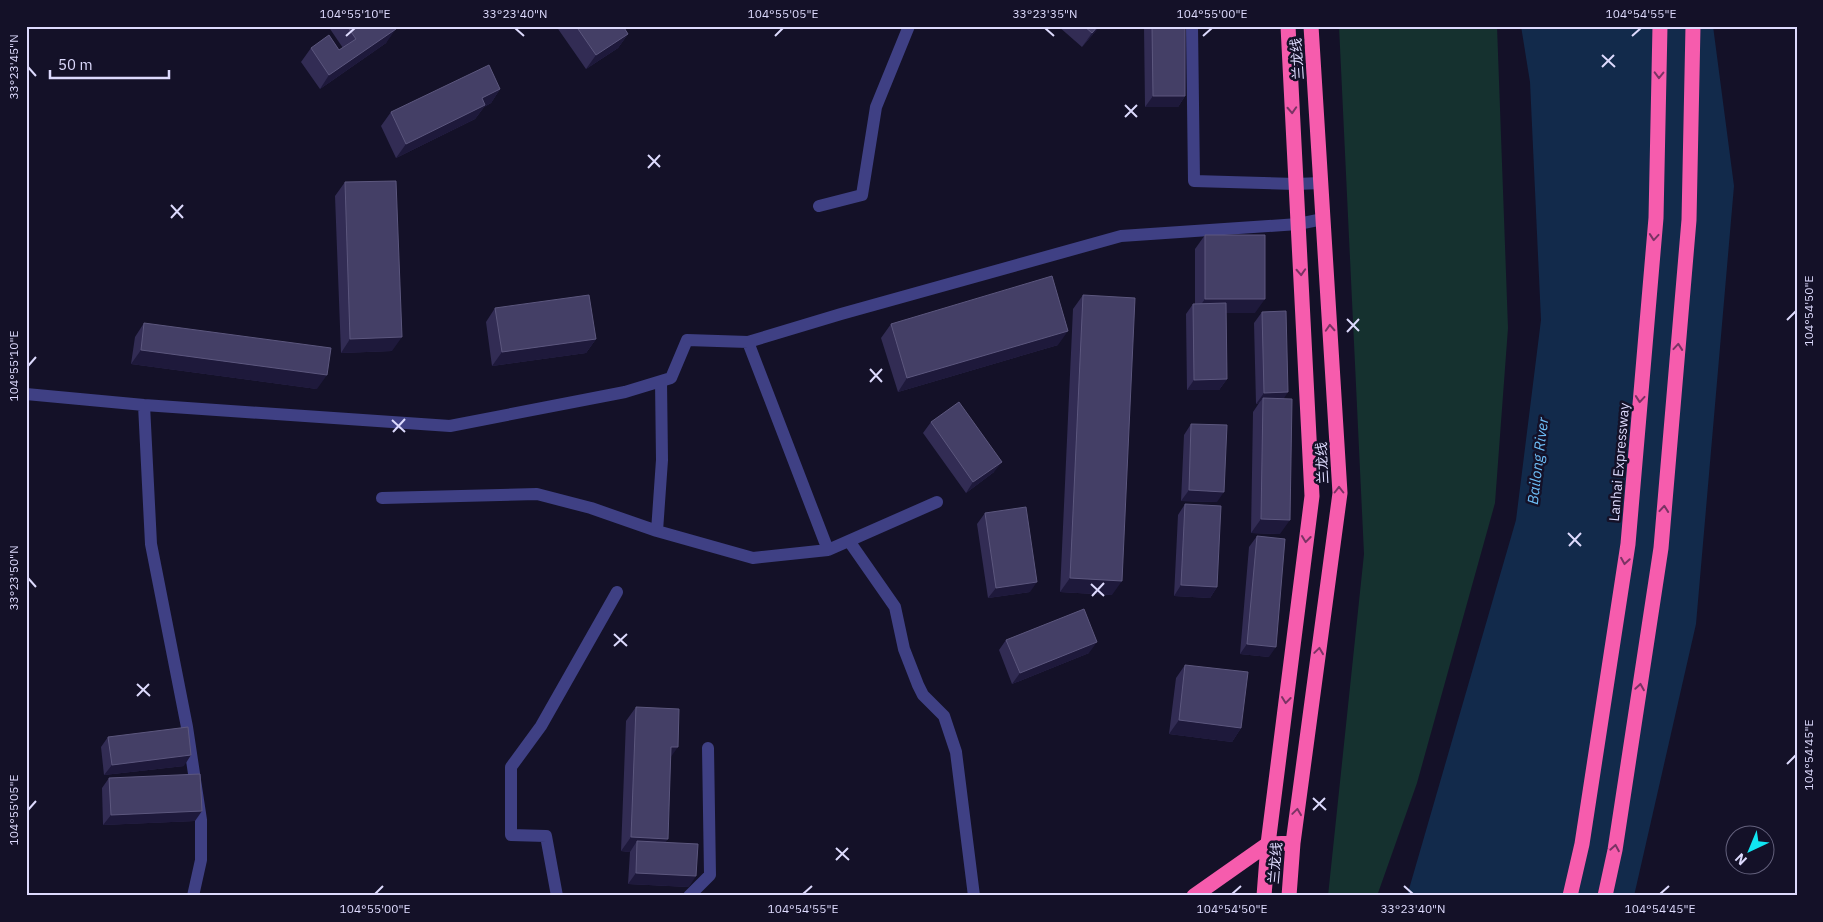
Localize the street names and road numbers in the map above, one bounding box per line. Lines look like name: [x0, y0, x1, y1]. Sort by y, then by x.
street label: 兰龙线: [1287, 37, 1307, 81]
street label: Lanhai Expressway: [1605, 402, 1633, 522]
street label: 兰龙线: [1312, 442, 1332, 484]
street label: 兰龙线: [1264, 841, 1286, 885]

